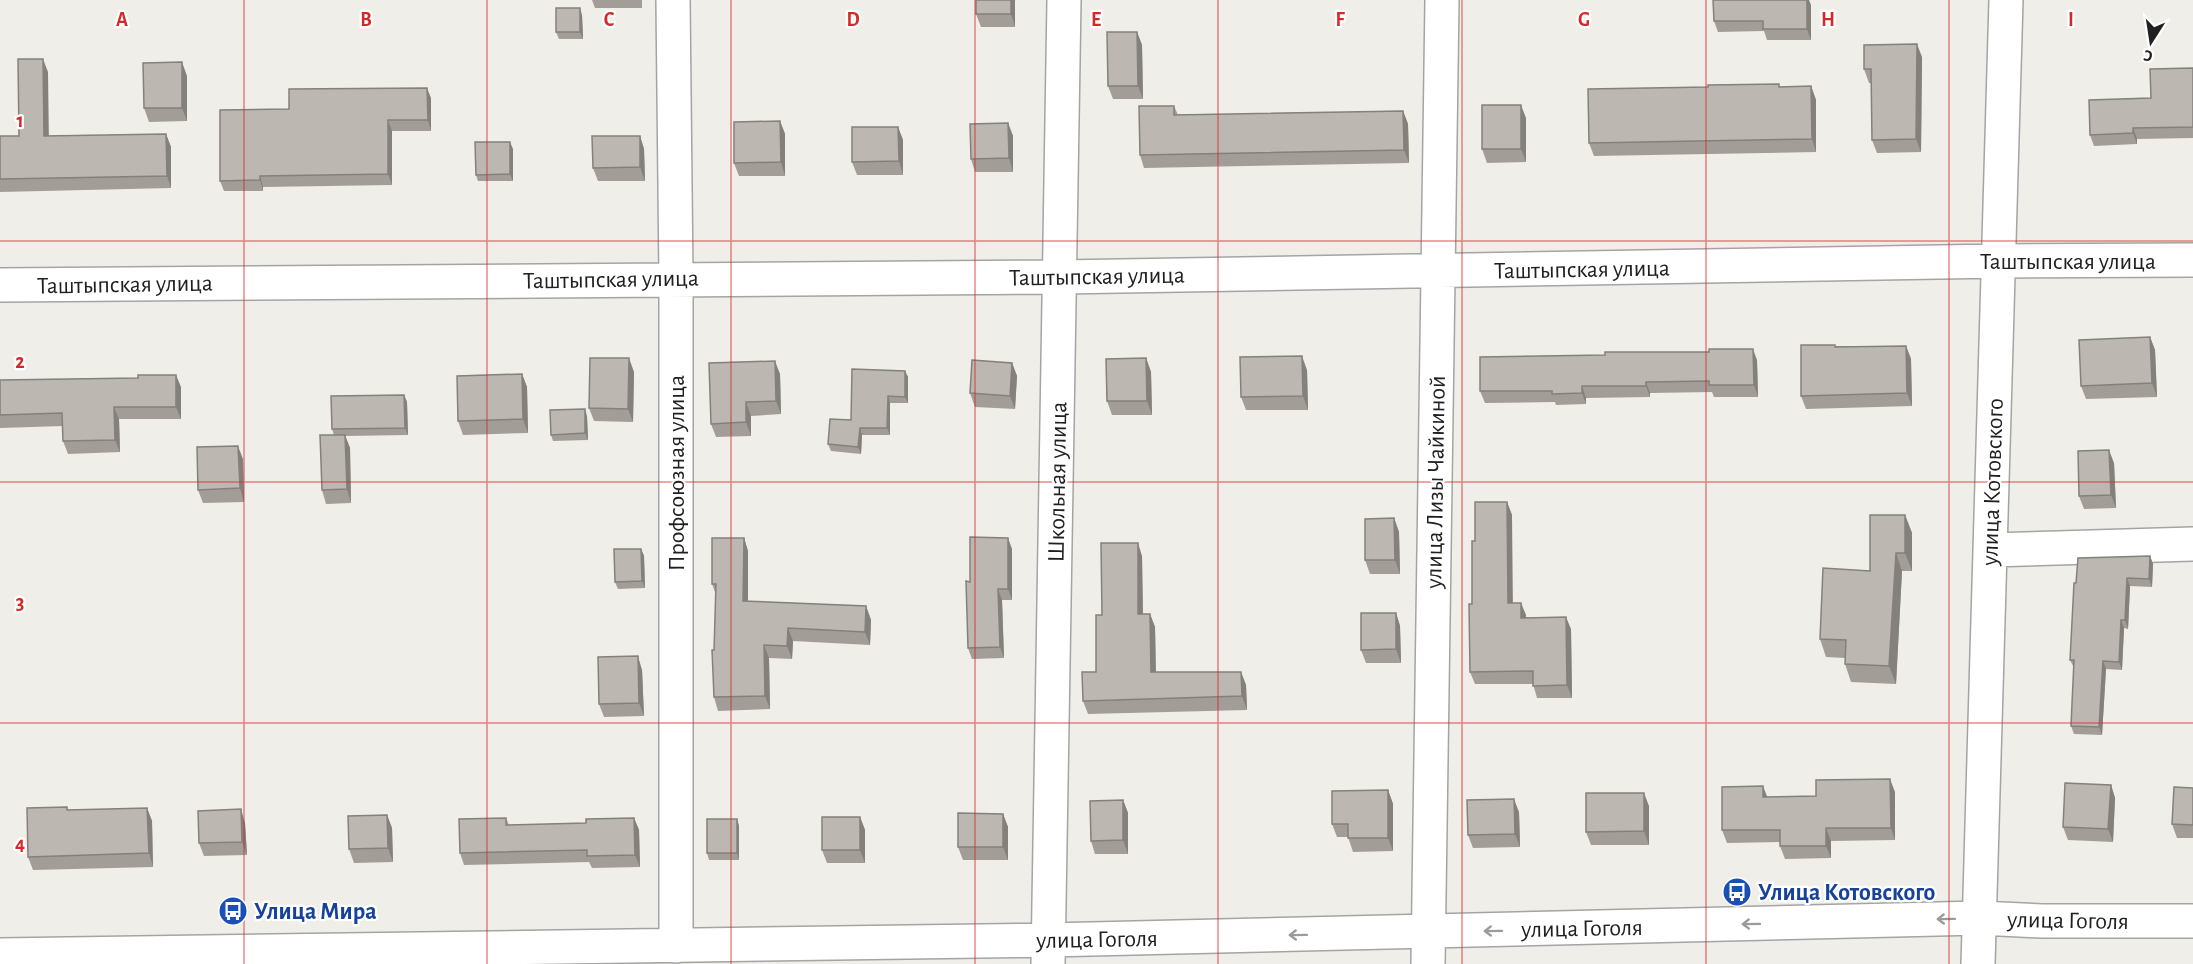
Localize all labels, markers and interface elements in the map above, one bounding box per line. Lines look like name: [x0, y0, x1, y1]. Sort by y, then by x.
text: A: [116, 10, 128, 30]
text: B: [360, 10, 372, 30]
text: C: [604, 10, 615, 30]
text: D: [846, 10, 860, 30]
text: E: [1091, 10, 1101, 30]
text: F: [1335, 10, 1345, 30]
text: G: [1578, 10, 1590, 30]
text: H: [1821, 10, 1835, 30]
text: I: [2068, 10, 2074, 30]
north arrow: [2121, 12, 2181, 72]
text: С: [2142, 47, 2154, 64]
text: 1: [16, 111, 24, 131]
street label: Таштыпская улица: [1980, 250, 2156, 274]
street label: Таштыпская улица: [1494, 256, 1670, 284]
street label: Таштыпская улица: [1009, 263, 1185, 291]
street label: Таштыпская улица: [523, 266, 699, 294]
street label: Таштыпская улица: [37, 271, 213, 299]
text: 2: [15, 352, 25, 372]
street label: Профсоюзная улица: [665, 375, 689, 571]
street label: улица Лизы Чайкиной: [1422, 375, 1450, 590]
street label: улица Котовского: [1978, 398, 2008, 567]
street label: Школьная улица: [1045, 401, 1071, 563]
text: 3: [16, 593, 24, 613]
text: 4: [15, 834, 25, 854]
bus stop icon: Улица Котовского: [1721, 876, 1753, 908]
place label: Улица Котовского: [1758, 881, 1935, 905]
bus stop icon: Улица Мира: [217, 895, 249, 927]
place label: Улица Мира: [254, 900, 377, 924]
street label: улица Гоголя: [2006, 908, 2129, 934]
one-way arrow: [1936, 913, 1956, 925]
street label: улица Гоголя: [1520, 916, 1643, 942]
one-way arrow: [1741, 918, 1761, 930]
one-way arrow: [1483, 925, 1503, 936]
street label: улица Гоголя: [1035, 927, 1158, 953]
one-way arrow: [1288, 929, 1308, 941]

